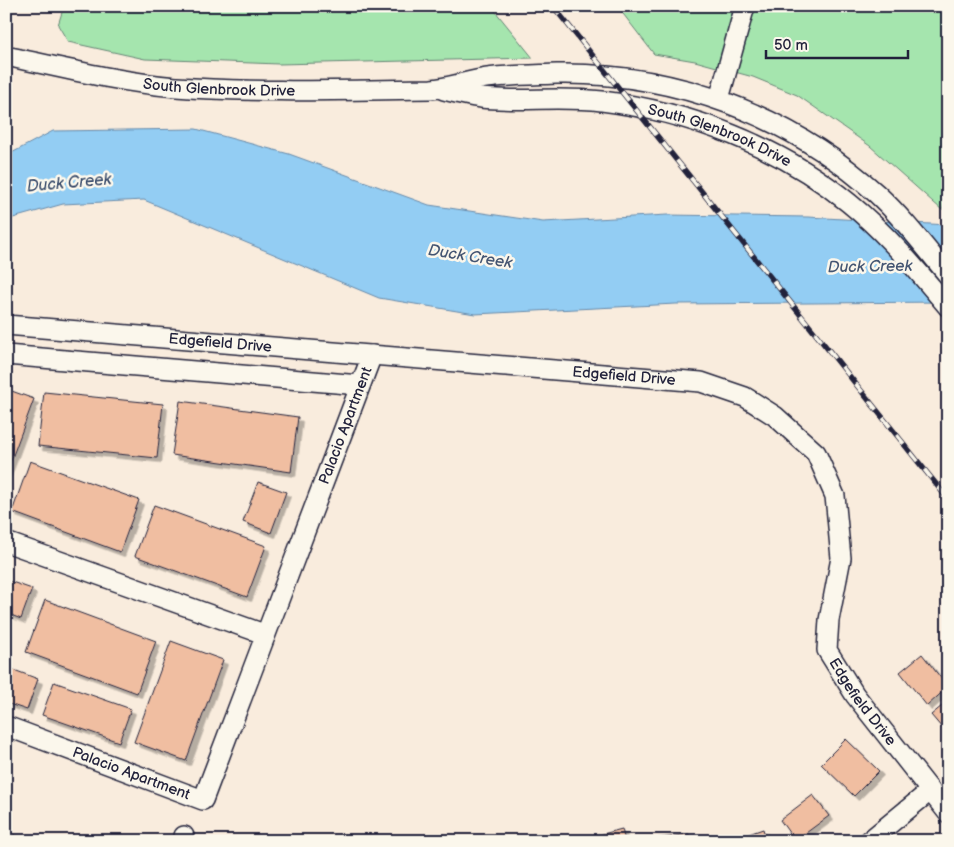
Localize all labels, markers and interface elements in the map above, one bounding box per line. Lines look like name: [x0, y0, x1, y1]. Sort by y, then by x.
scale bar: [766, 28, 909, 60]
text: 50 m: [774, 36, 808, 55]
street label: South Glenbrook Drive: [142, 74, 295, 100]
street label: South Glenbrook Drive: [646, 100, 795, 171]
water label: Duck Creek: [26, 170, 113, 196]
water label: Duck Creek: [427, 241, 514, 273]
water label: Duck Creek: [827, 257, 914, 277]
street label: Edgefield Drive: [168, 329, 273, 356]
street label: Edgefield Drive: [572, 362, 676, 389]
street label: Palacio Apartment: [314, 364, 376, 487]
street label: Edgefield Drive: [825, 654, 901, 749]
street label: Palacio Apartment: [70, 742, 193, 804]

